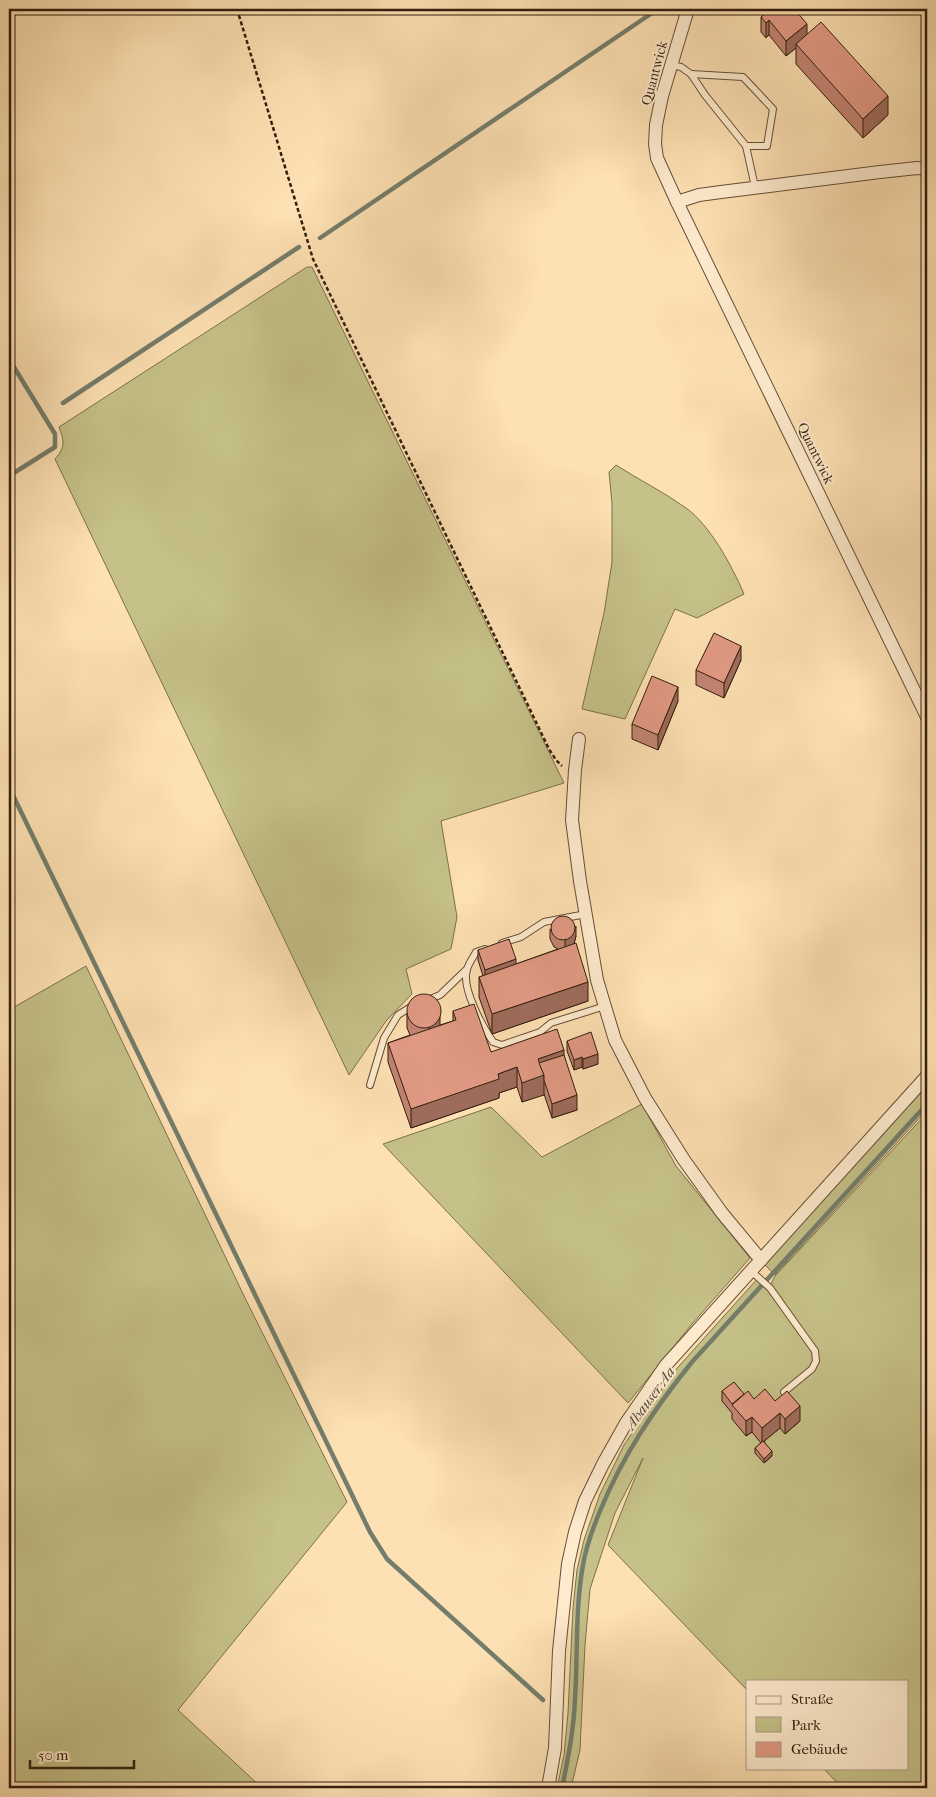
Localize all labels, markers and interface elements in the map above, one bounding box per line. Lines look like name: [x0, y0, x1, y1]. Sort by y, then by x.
street label: Quantwick: [638, 38, 671, 107]
street label: Quantwick: [793, 420, 838, 487]
water label: Ahauser Aa: [620, 1363, 679, 1434]
legend: [746, 1680, 908, 1770]
text: Straße: [791, 1690, 834, 1708]
text: Park: [791, 1716, 821, 1734]
scale bar: [30, 1737, 134, 1769]
text: Gebäude: [791, 1740, 848, 1758]
text: 50 m: [38, 1746, 69, 1764]

